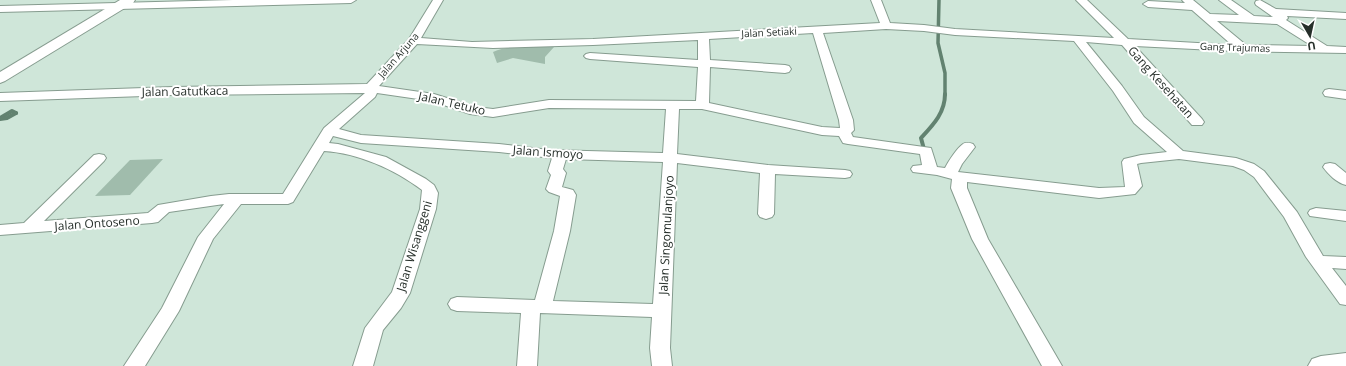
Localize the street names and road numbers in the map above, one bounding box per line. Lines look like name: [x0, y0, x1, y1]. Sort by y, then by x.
street label: Jalan Setiaki: [740, 24, 797, 40]
street label: Jalan Arjuna: [374, 29, 422, 81]
street label: Gang Trajumas: [1200, 39, 1271, 55]
street label: Gang Kesehatan: [1124, 42, 1198, 122]
street label: Jalan Gatutkaca: [140, 82, 229, 100]
street label: Jalan Tetuko: [416, 87, 487, 119]
street label: Jalan Ismoyo: [511, 141, 584, 163]
street label: Jalan Singomulanjoyo: [654, 175, 678, 296]
street label: Jalan Wisanggeni: [392, 199, 436, 294]
street label: Jalan Ontoseno: [53, 212, 140, 235]

